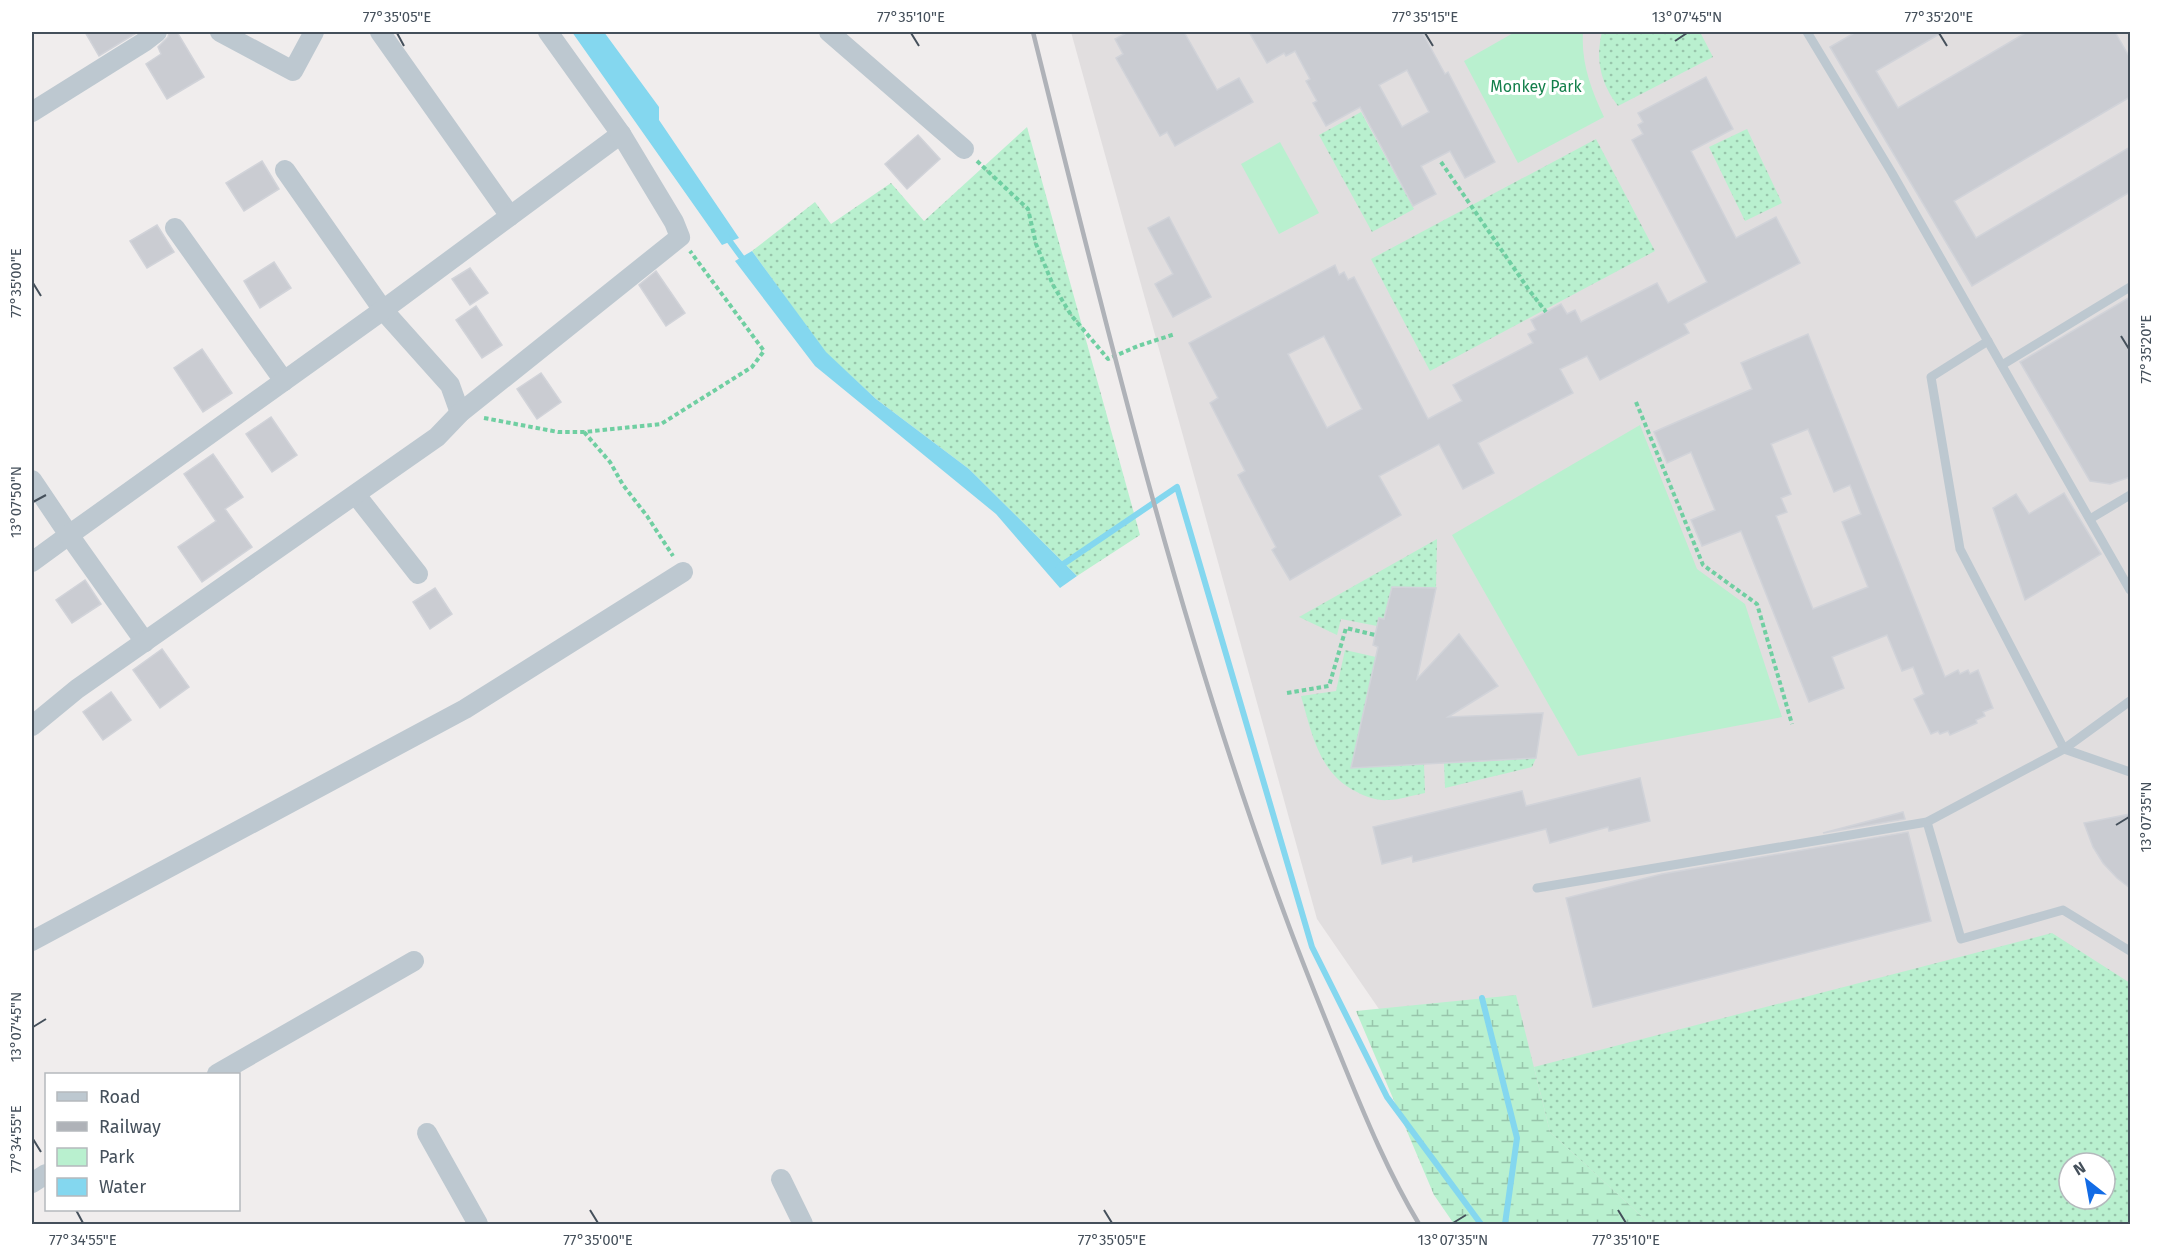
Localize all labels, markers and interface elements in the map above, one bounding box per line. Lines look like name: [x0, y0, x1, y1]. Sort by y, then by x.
text: 77°35'05"E: [363, 8, 431, 26]
text: 77°35'10"E: [877, 8, 945, 26]
text: 77°35'15"E: [1392, 8, 1458, 26]
text: 13°07'45"N: [1652, 8, 1722, 26]
text: 77°35'20"E: [1905, 8, 1973, 26]
park label: Monkey Park: [1490, 77, 1583, 96]
text: 77°35'00"E: [7, 248, 25, 318]
text: 77°35'20"E: [2137, 315, 2155, 383]
text: 13°07'50"N: [7, 466, 25, 538]
text: 13°07'35"N: [2137, 782, 2155, 852]
text: 13°07'45"N: [7, 992, 25, 1062]
legend: [45, 1073, 240, 1211]
text: Road: [99, 1086, 141, 1108]
text: 77°34'55"E: [7, 1105, 25, 1173]
text: Railway: [99, 1116, 161, 1138]
text: Park: [99, 1146, 135, 1168]
north arrow: [2057, 1151, 2117, 1211]
text: N: [2070, 1158, 2089, 1179]
text: Water: [99, 1176, 146, 1198]
text: 77°34'55"E: [49, 1231, 117, 1249]
text: 77°35'00"E: [563, 1231, 633, 1249]
text: 77°35'05"E: [1078, 1231, 1146, 1249]
text: 13°07'35"N: [1418, 1231, 1488, 1249]
text: 77°35'10"E: [1592, 1231, 1660, 1249]

